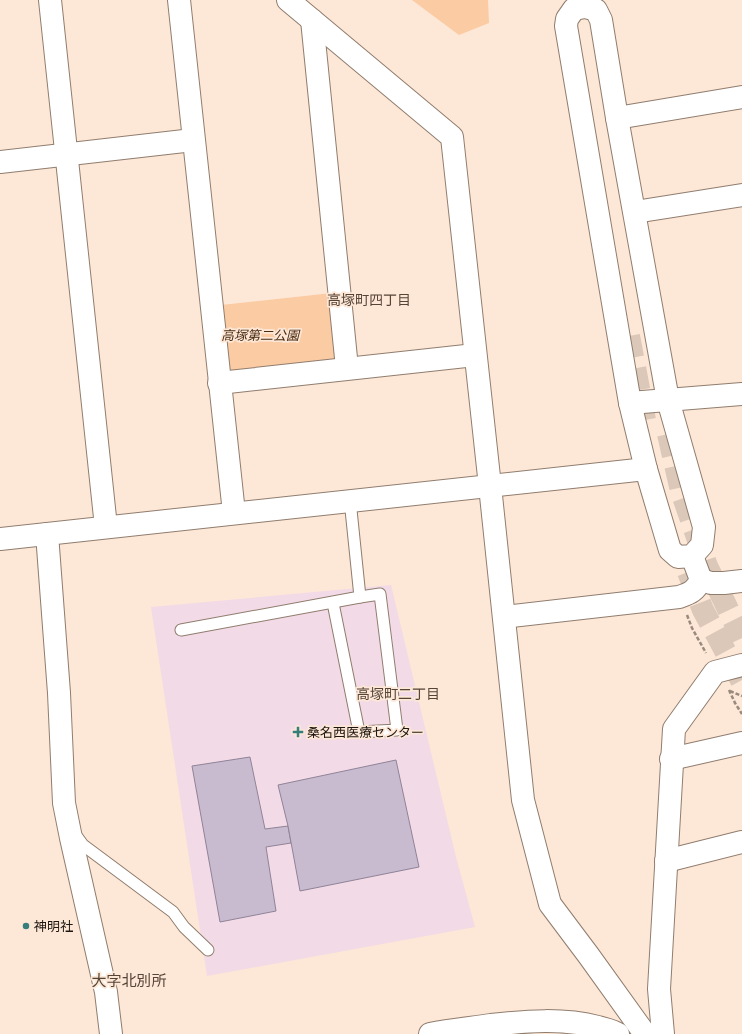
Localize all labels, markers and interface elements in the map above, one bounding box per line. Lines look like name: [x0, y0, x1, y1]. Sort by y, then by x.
district label: 高塚町四丁目: [327, 289, 411, 309]
park label: 高塚第二公園: [221, 325, 301, 344]
district label: 高塚町二丁目: [356, 683, 440, 703]
place label: 桑名西医療センター: [307, 722, 424, 741]
marker: 桑名西医療センター: [292, 726, 304, 738]
place label: 神明社: [34, 916, 73, 935]
marker: 神明社: [21, 921, 31, 931]
district label: 大字北別所: [91, 968, 167, 991]

